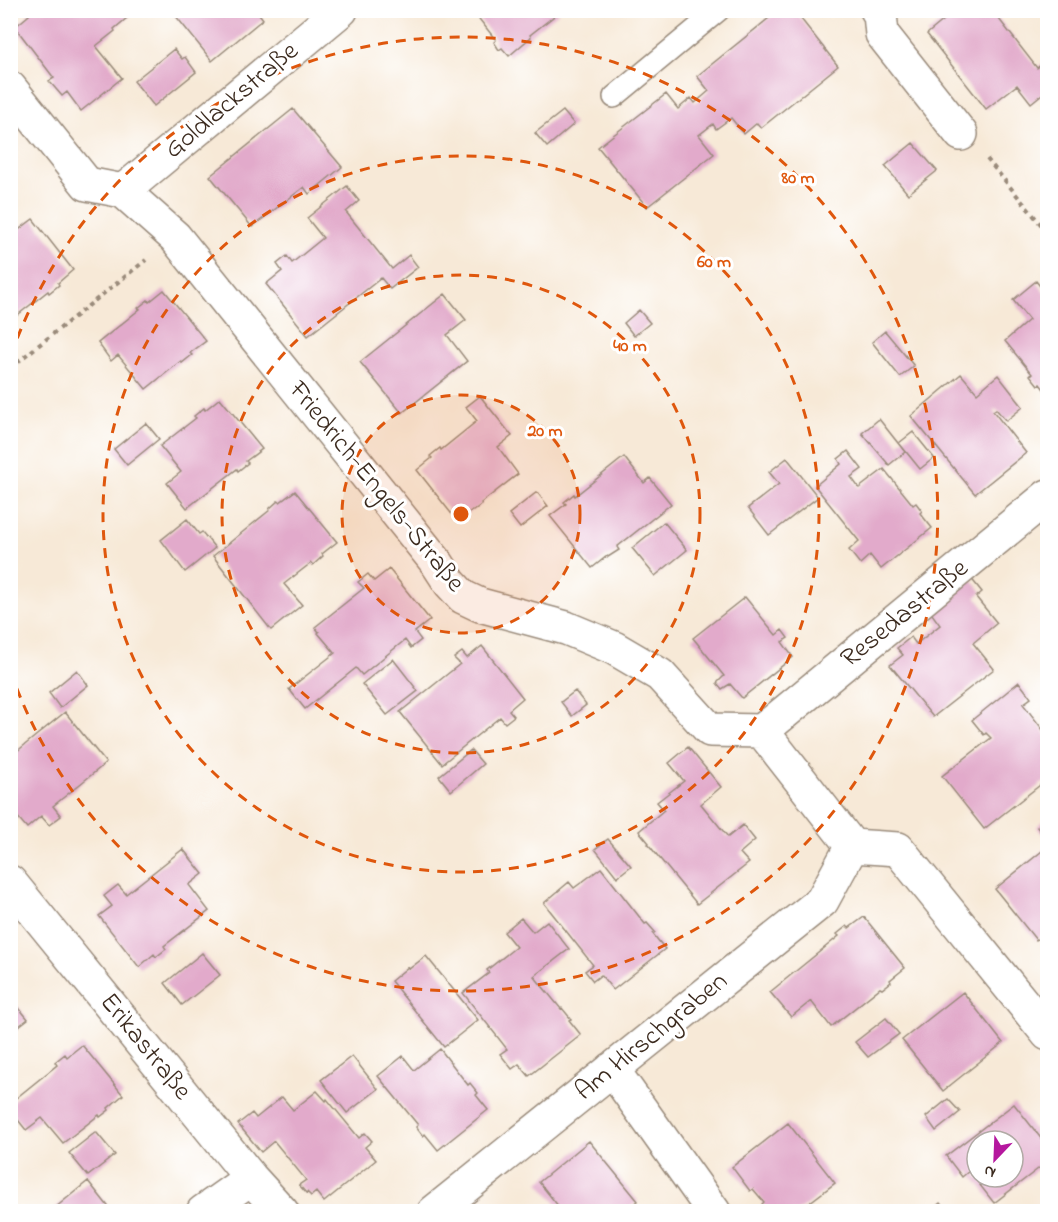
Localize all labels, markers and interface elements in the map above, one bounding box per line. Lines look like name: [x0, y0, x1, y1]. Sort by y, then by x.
street label: Goldlackstraße: [156, 33, 308, 169]
text: 80 m: [781, 166, 815, 192]
text: 60 m: [697, 250, 731, 276]
text: 40 m: [613, 334, 647, 360]
street label: Friedrich-Engels-Straße: [278, 372, 474, 602]
text: 20 m: [526, 419, 563, 445]
centre of rings: [451, 504, 471, 524]
street label: Resedastraße: [833, 550, 978, 678]
street label: Am Hirschgraben: [567, 963, 737, 1111]
street label: Erikastraße: [90, 985, 201, 1110]
north arrow: [965, 1129, 1025, 1189]
text: N: [980, 1158, 1000, 1184]

